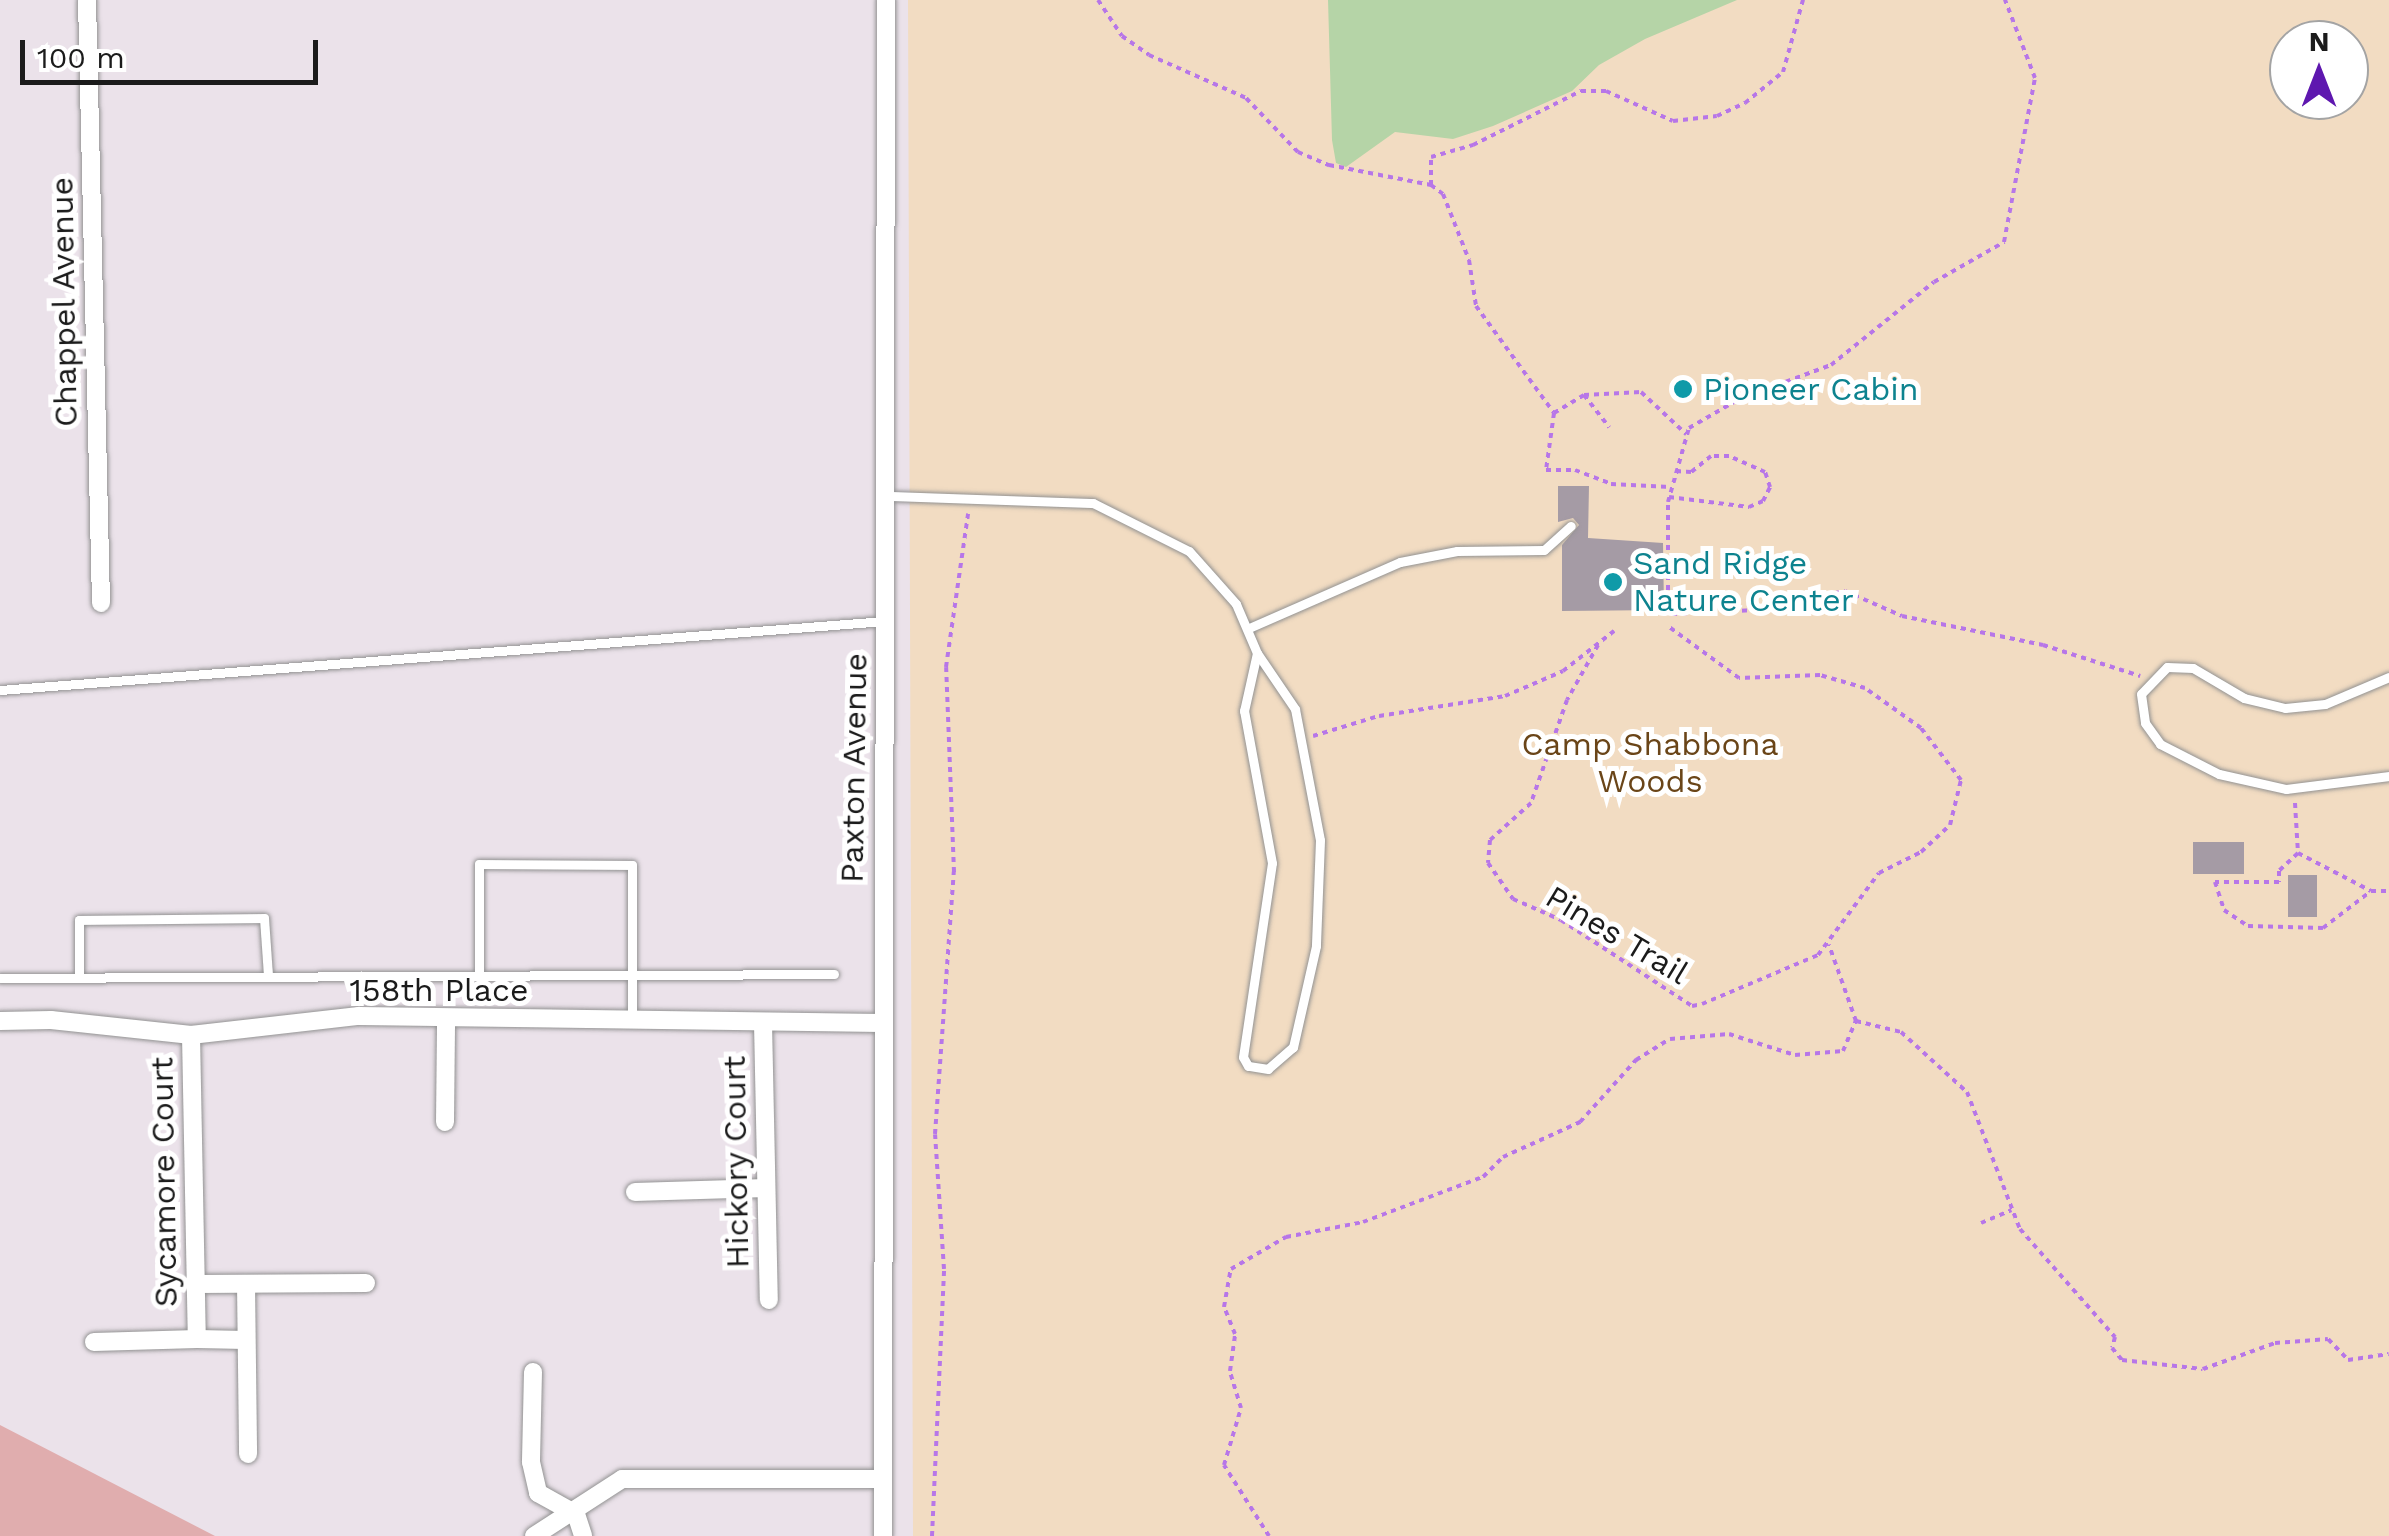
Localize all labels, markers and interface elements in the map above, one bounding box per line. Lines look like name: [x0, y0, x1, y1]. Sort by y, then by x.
scale bar: [25, 20, 322, 82]
north arrow: [2269, 20, 2369, 120]
text: N: [2309, 25, 2329, 58]
text: 100 m: [37, 40, 125, 75]
street label: Chappel Avenue: [43, 176, 85, 428]
place label: Pioneer Cabin: [1703, 370, 1919, 408]
marker: Pioneer Cabin: [1672, 378, 1694, 400]
place label: Sand Ridge Nature Center: [1633, 545, 1854, 620]
marker: Sand Ridge Nature Center: [1602, 571, 1624, 593]
street label: Paxton Avenue: [833, 652, 875, 884]
park label: Camp Shabbona Woods: [1521, 726, 1779, 801]
street label: Pines Trail: [1538, 877, 1696, 993]
street label: 158th Place: [350, 971, 528, 1009]
street label: Hickory Court: [715, 1055, 757, 1269]
street label: Sycamore Court: [143, 1057, 185, 1307]

